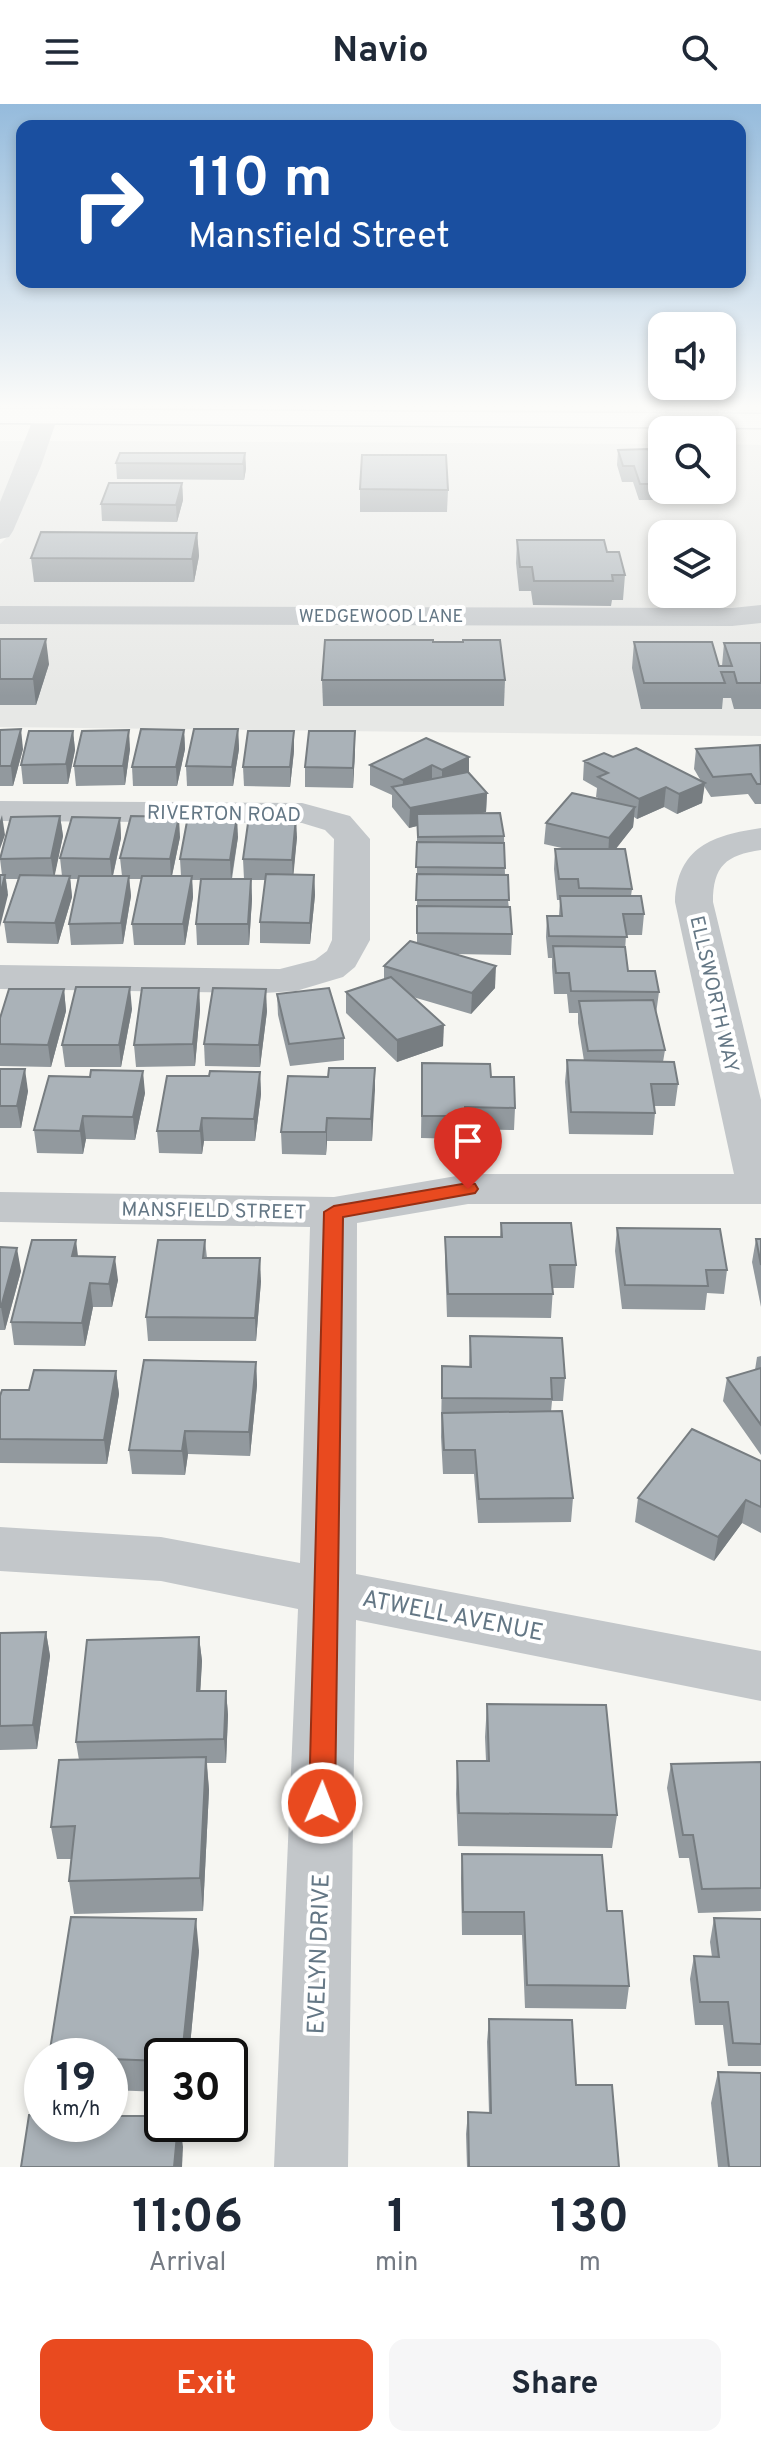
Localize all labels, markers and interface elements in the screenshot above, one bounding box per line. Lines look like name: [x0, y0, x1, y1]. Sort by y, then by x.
text: Navio: [332, 29, 429, 75]
icon: menu: [40, 30, 84, 74]
icon: search: [677, 30, 721, 74]
text: 110 m: [188, 146, 333, 216]
icon: right: [56, 152, 160, 256]
text: Mansfield Street: [188, 215, 450, 261]
map controls: [648, 312, 736, 608]
button: sound: [648, 312, 736, 400]
button: search: [648, 416, 736, 504]
button: layers: [648, 520, 736, 608]
street label: WEDGEWOOD LANE: [299, 606, 463, 629]
street label: RIVERTON ROAD: [147, 801, 301, 829]
street label: ELLSWORTH WAY: [682, 913, 744, 1076]
pin: [434, 1107, 502, 1189]
icon: arrive: [446, 1119, 490, 1163]
street label: MANSFIELD STREET: [121, 1197, 307, 1227]
street label: ATWELL AVENUE: [359, 1585, 546, 1649]
position arrow: [280, 1761, 364, 1845]
street label: EVELYN DRIVE: [302, 1873, 338, 2035]
speed limit sign: 30: [144, 2038, 248, 2142]
text: 19: [56, 2055, 96, 2105]
text: km/h: [52, 2097, 100, 2123]
text: 11:06: [132, 2189, 243, 2249]
text: 1: [387, 2189, 406, 2249]
text: 130: [550, 2189, 629, 2249]
text: Arrival: [149, 2247, 226, 2280]
text: min: [375, 2247, 418, 2280]
text: m: [579, 2247, 601, 2280]
button: Exit: [40, 2339, 373, 2431]
button: Share: [389, 2339, 721, 2431]

